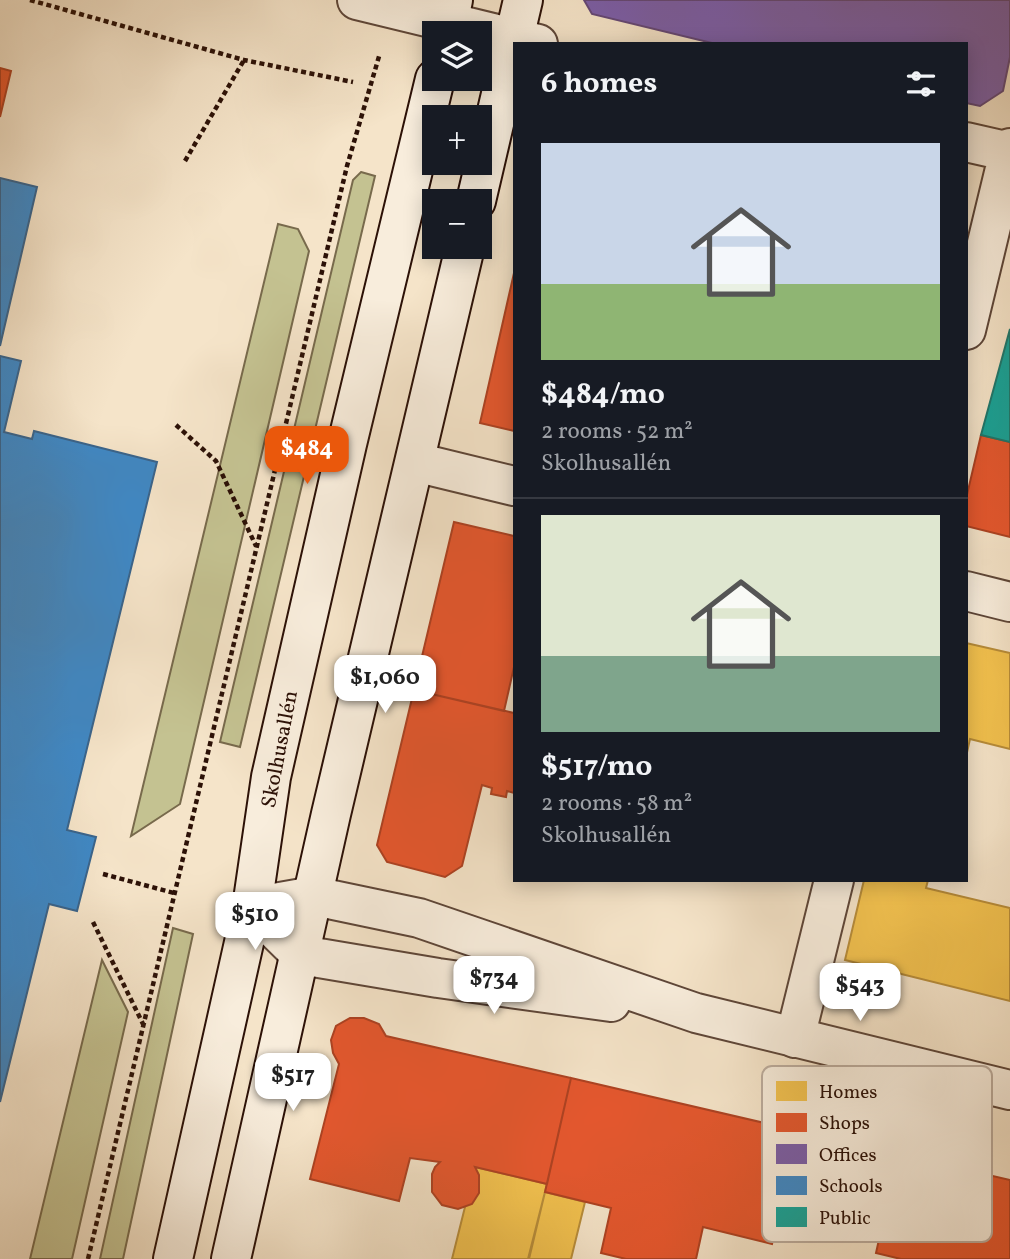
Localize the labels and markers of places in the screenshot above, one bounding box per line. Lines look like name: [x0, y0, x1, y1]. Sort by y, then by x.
pin: $484: [266, 426, 348, 486]
pin: $1,060: [328, 656, 442, 715]
pin: $510: [214, 892, 296, 952]
pin: $734: [453, 956, 535, 1016]
pin: $543: [819, 964, 901, 1023]
pin: $517: [252, 1054, 334, 1113]

